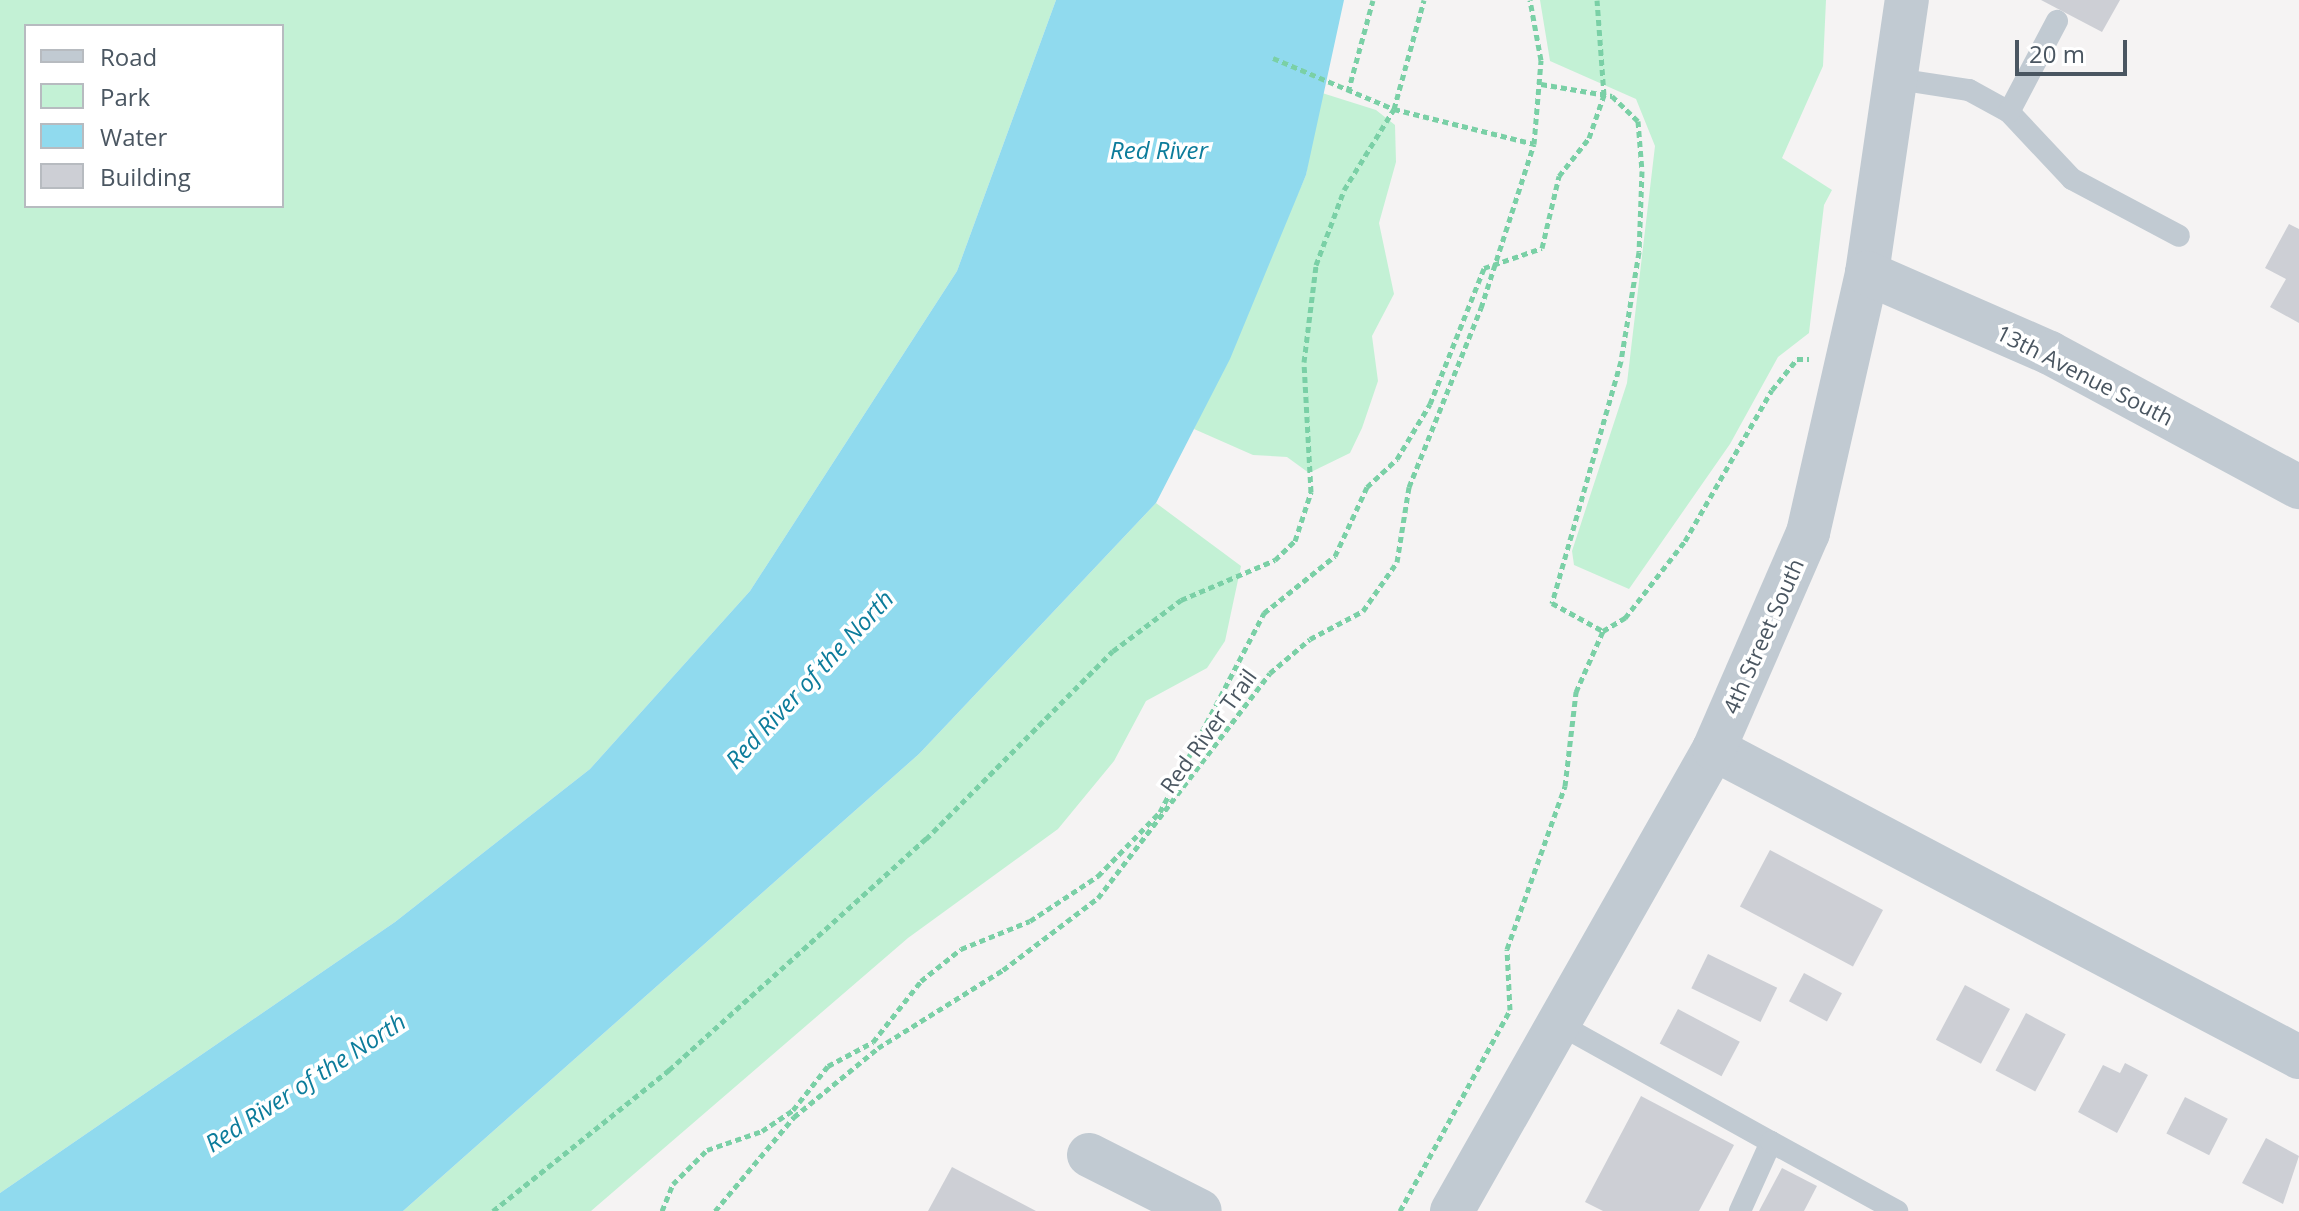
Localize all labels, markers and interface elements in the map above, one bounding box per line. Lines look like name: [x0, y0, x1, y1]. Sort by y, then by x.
legend: [24, 24, 284, 208]
scale bar: [2019, 24, 2131, 74]
text: 20 m: [2029, 37, 2085, 70]
text: Road: [100, 40, 157, 73]
text: Park: [100, 80, 150, 113]
text: Water: [100, 120, 167, 153]
water label: Red River: [1110, 136, 1208, 164]
text: Building: [100, 160, 191, 193]
street label: 13th Avenue South: [1992, 319, 2178, 431]
street label: 4th Street South: [1717, 554, 1809, 718]
water label: Red River of the North: [719, 584, 899, 774]
street label: Red River Trail: [1154, 664, 1262, 798]
water label: Red River of the North: [199, 1006, 411, 1158]

